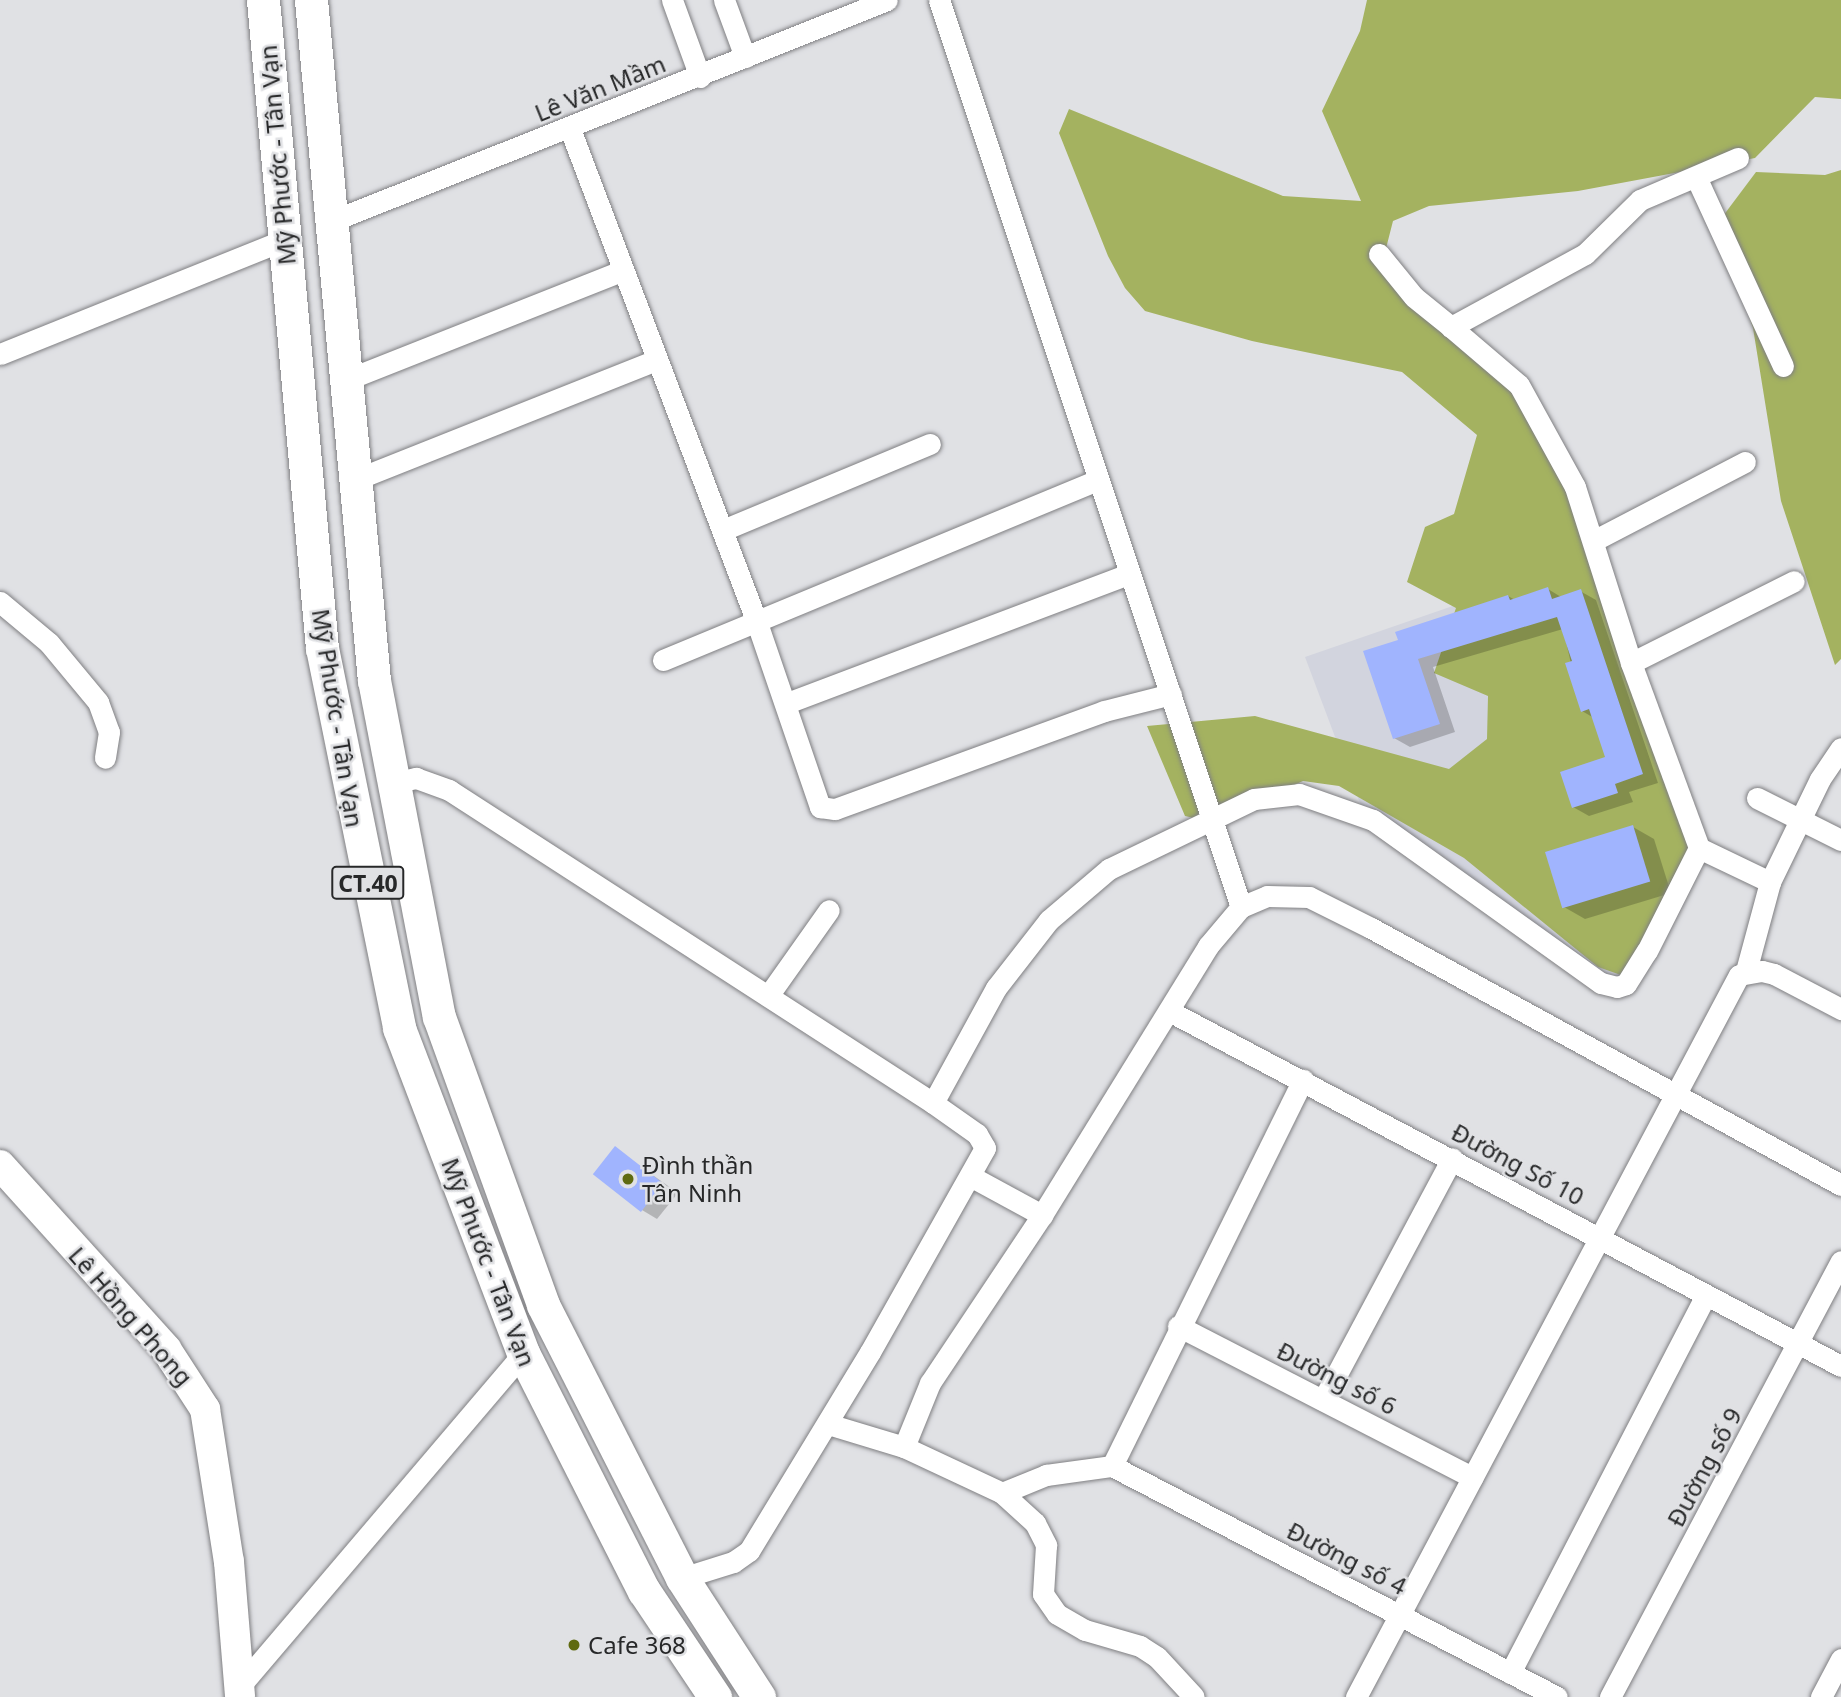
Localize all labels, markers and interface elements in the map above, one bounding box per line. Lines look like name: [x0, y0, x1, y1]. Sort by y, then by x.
street label: Mỹ Phước - Tân Vạn: [253, 44, 301, 266]
street label: Lê Văn Mầm: [530, 49, 670, 127]
street label: Mỹ Phước - Tân Vạn: [307, 607, 369, 829]
road number: CT.40: [331, 863, 405, 902]
street label: Đường Số 10: [1447, 1117, 1589, 1211]
place label: Đình thần Tân Ninh: [642, 1151, 753, 1207]
street label: Mỹ Phước - Tân Vạn: [436, 1154, 542, 1370]
marker: Đình thần Tân Ninh: [620, 1171, 636, 1187]
street label: Lê Hồng Phong: [63, 1241, 199, 1391]
street label: Đường số 6: [1272, 1336, 1402, 1420]
street label: Đường số 9: [1661, 1403, 1747, 1531]
street label: Đường số 4: [1282, 1516, 1412, 1600]
place label: Cafe 368: [588, 1631, 686, 1659]
marker: Cafe 368: [566, 1637, 582, 1653]

